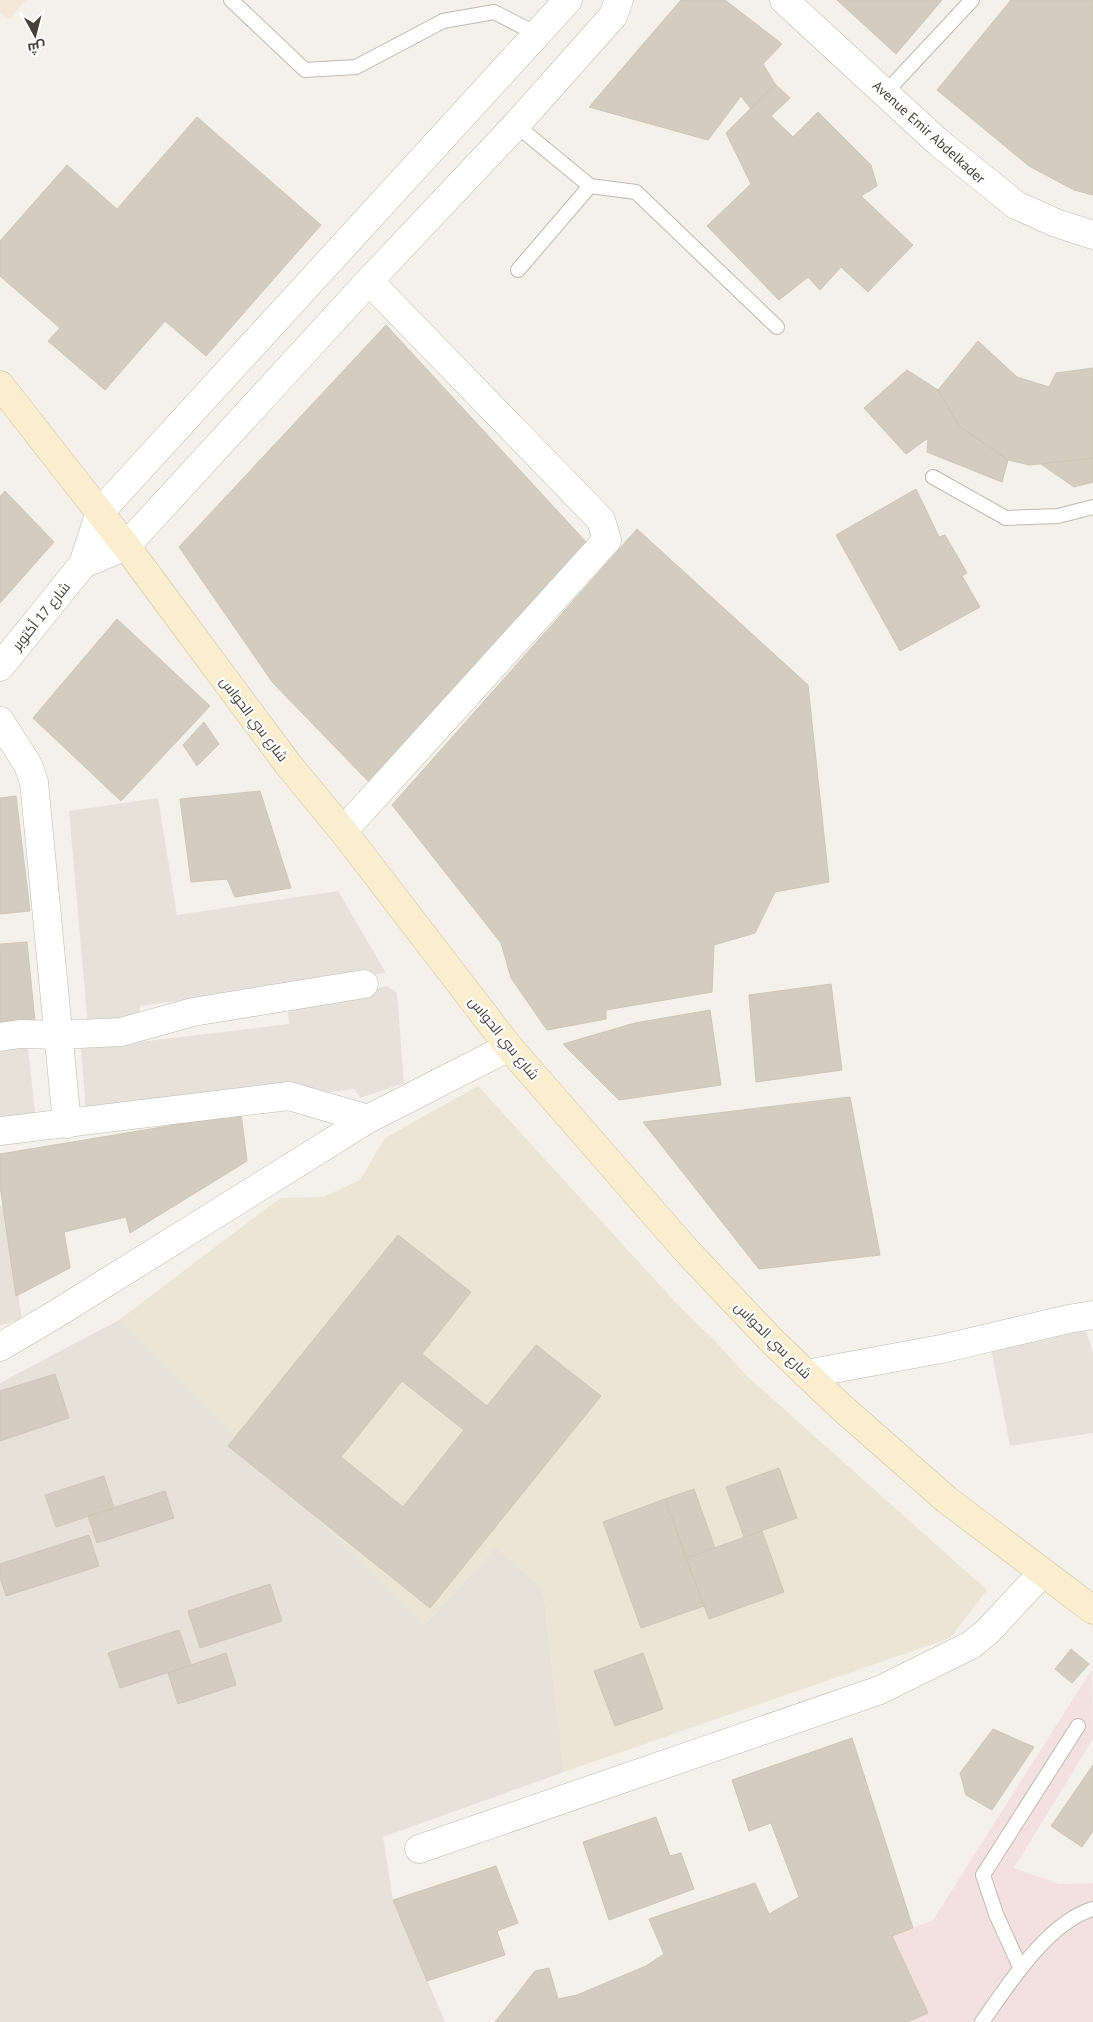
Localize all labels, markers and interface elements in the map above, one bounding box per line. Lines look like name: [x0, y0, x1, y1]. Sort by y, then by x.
north arrow: [10, 10, 60, 60]
text: ش: [27, 38, 47, 58]
street label: Avenue Emir Abdelkader: [869, 77, 989, 188]
street label: شارع 17 أكتوبر: [7, 578, 74, 655]
street label: شارع سي الحواس: [215, 673, 292, 766]
street label: شارع سي الحواس: [463, 993, 543, 1085]
street label: شارع سي الحواس: [729, 1298, 815, 1384]

